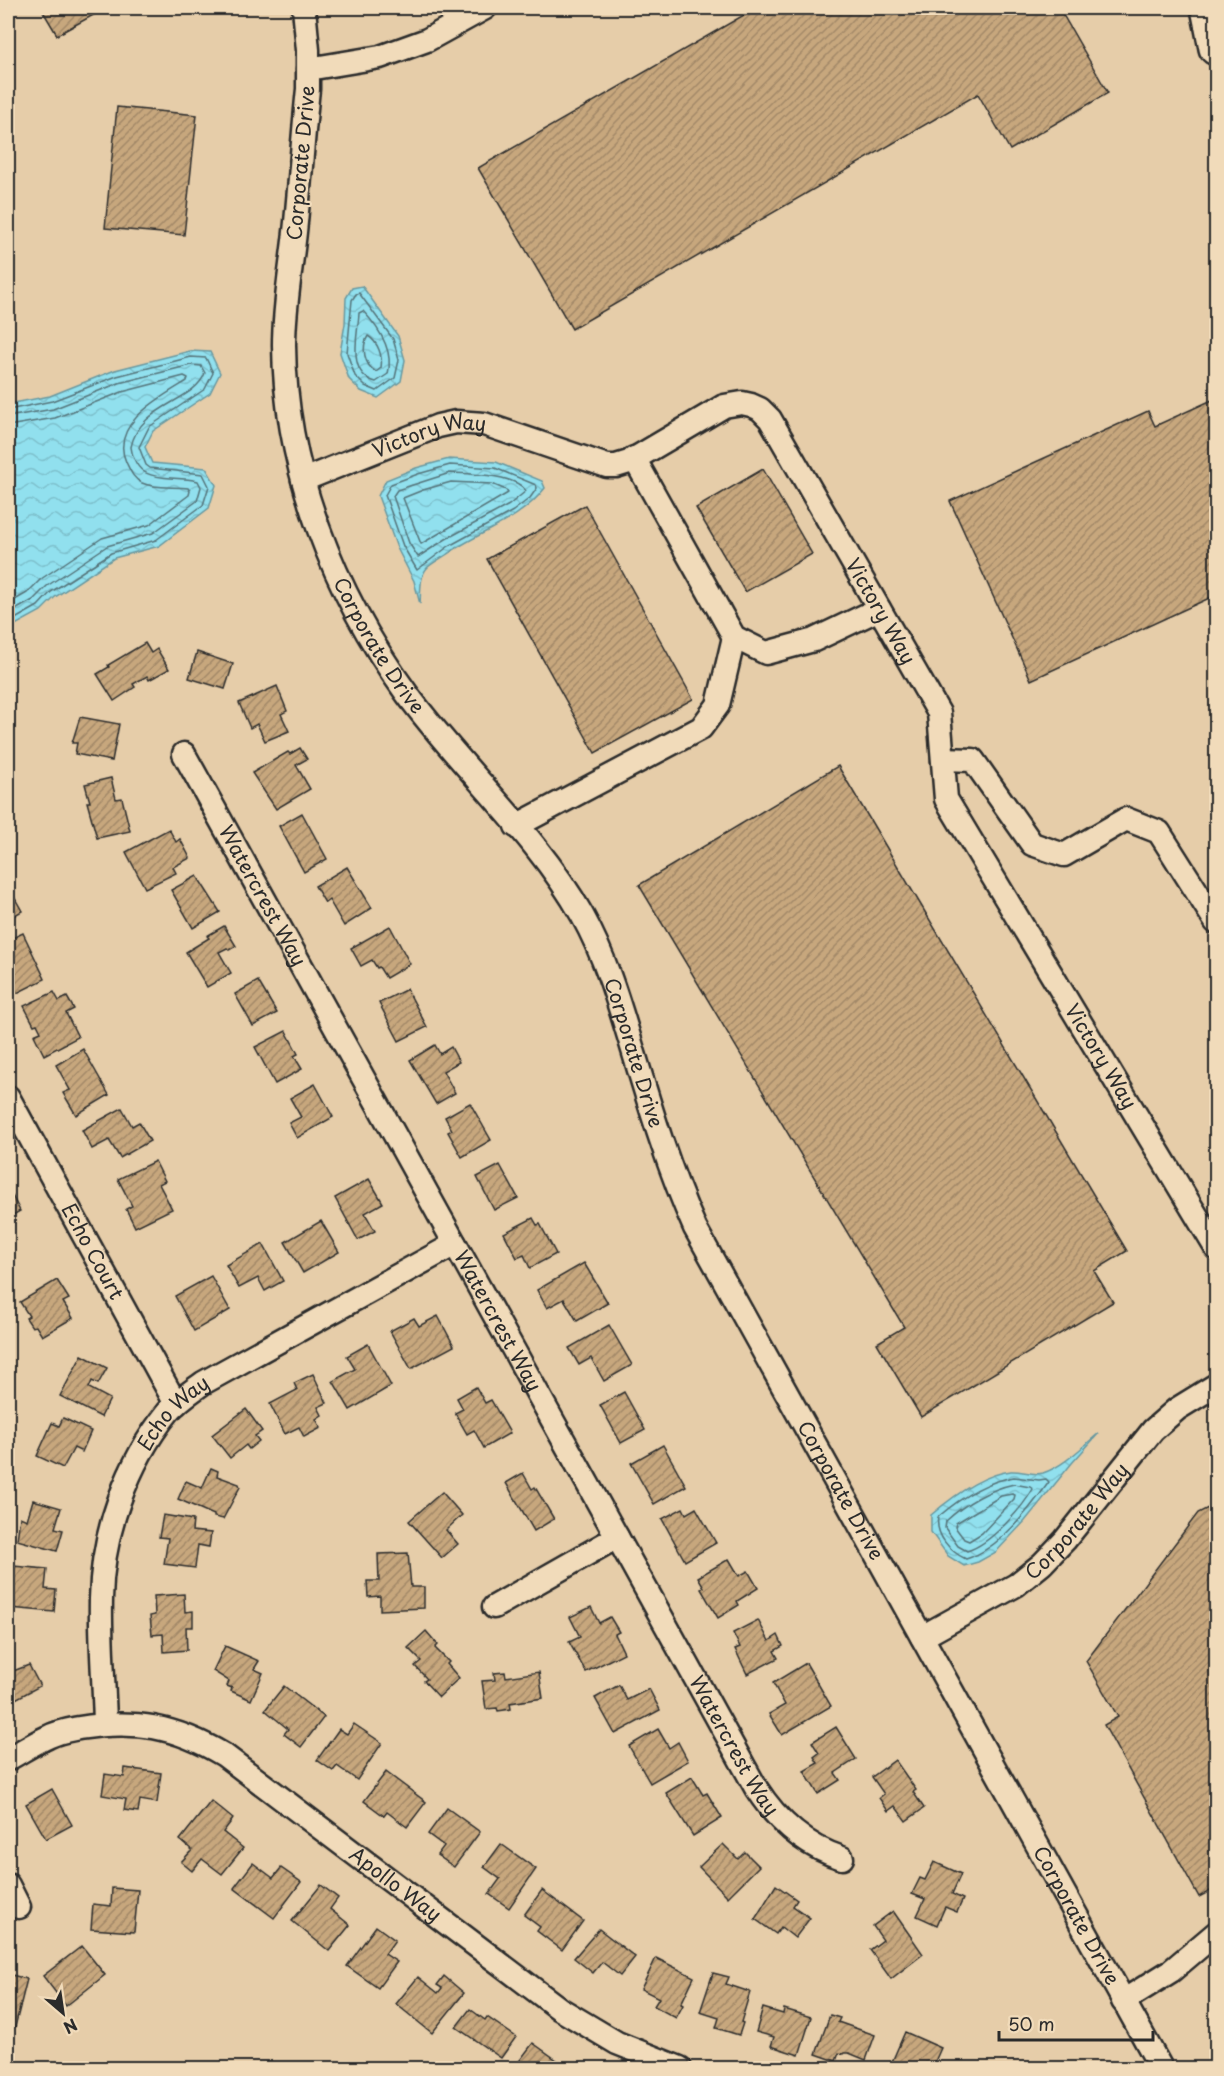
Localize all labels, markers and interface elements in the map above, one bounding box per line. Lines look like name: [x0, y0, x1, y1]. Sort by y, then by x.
street label: Corporate Drive: [278, 84, 322, 242]
street label: Victory Way: [367, 405, 487, 465]
street label: Victory Way: [839, 552, 924, 670]
street label: Corporate Drive: [327, 572, 433, 720]
street label: Watercrest Way: [212, 819, 315, 972]
street label: Corporate Drive: [597, 973, 672, 1131]
street label: Victory Way: [1058, 997, 1145, 1114]
street label: Echo Court: [55, 1197, 132, 1305]
street label: Watercrest Way: [447, 1244, 550, 1397]
street label: Echo Way: [129, 1367, 215, 1456]
street label: Corporate Drive: [791, 1415, 892, 1565]
street label: Corporate Way: [1018, 1456, 1135, 1586]
street label: Watercrest Way: [683, 1670, 787, 1822]
street label: Apollo Way: [344, 1839, 449, 1929]
street label: Corporate Drive: [1026, 1840, 1128, 1990]
north arrow: [33, 1983, 93, 2043]
scale bar: [999, 2004, 1154, 2042]
text: 50 m: [1008, 2010, 1055, 2037]
text: N: [59, 2013, 82, 2041]

